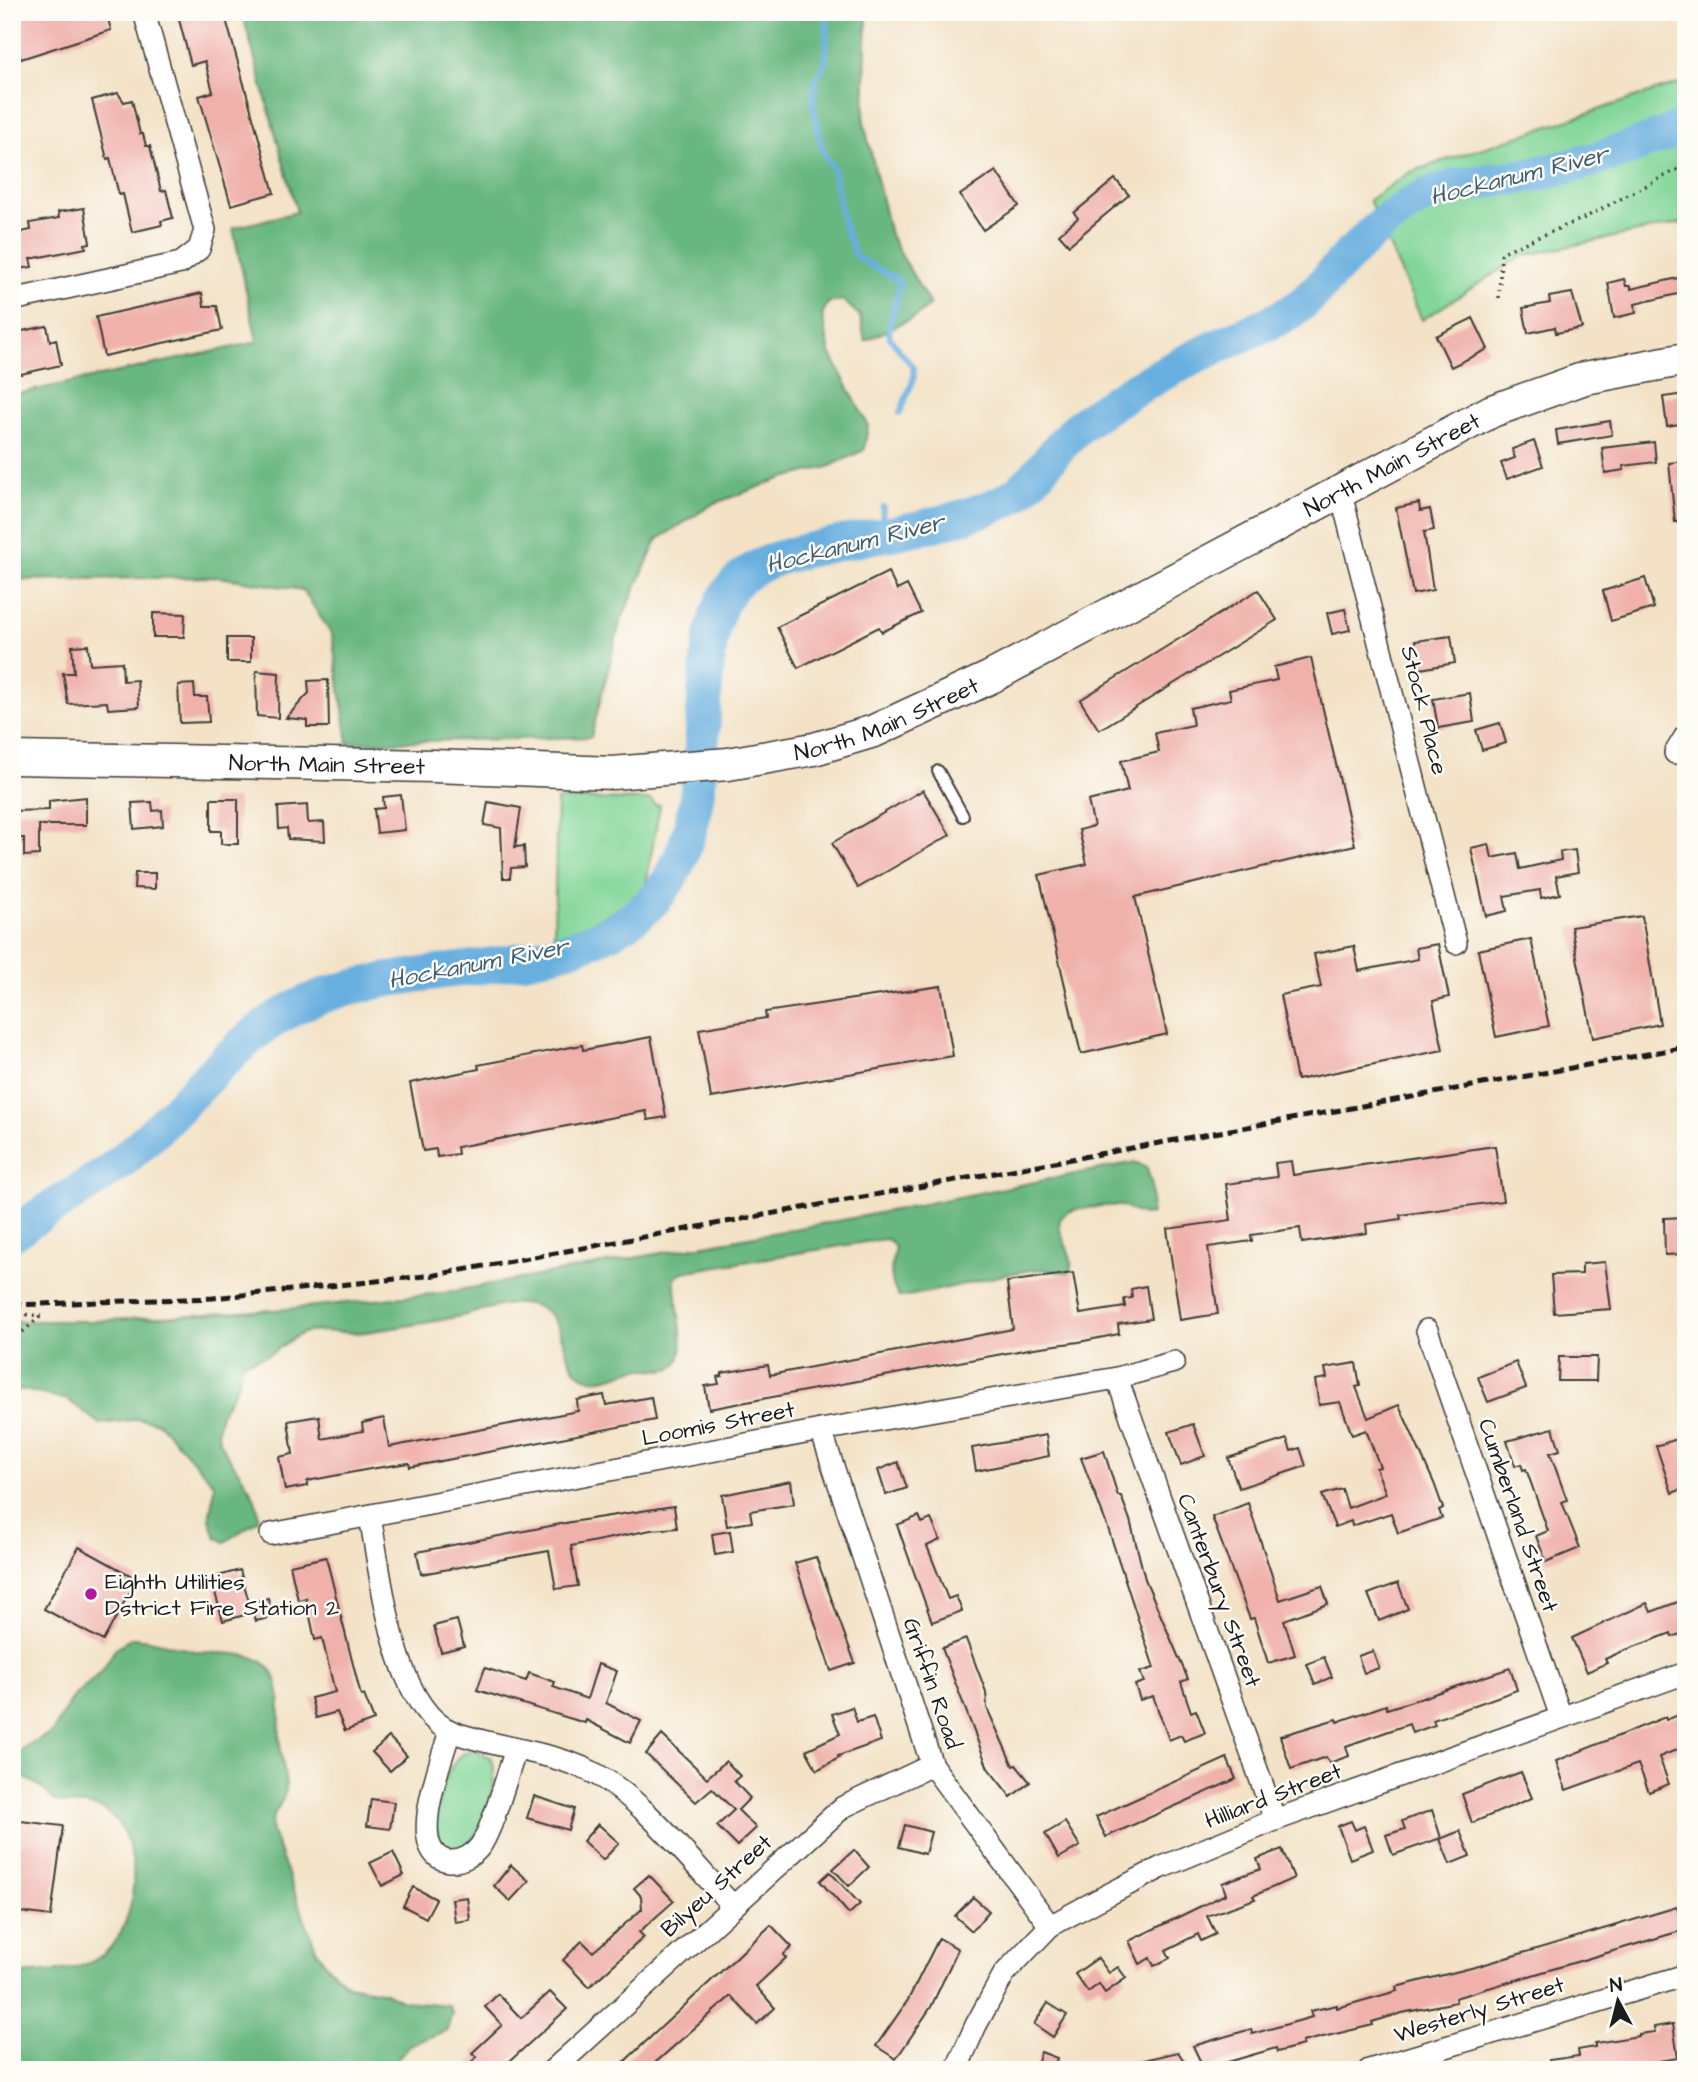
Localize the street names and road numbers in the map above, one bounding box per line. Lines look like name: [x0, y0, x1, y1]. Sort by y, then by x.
street label: North Main Street: [1298, 405, 1487, 525]
street label: Stock Place: [1393, 642, 1456, 778]
street label: North Main Street: [792, 670, 985, 769]
street label: North Main Street: [229, 747, 426, 783]
street label: Loomis Street: [639, 1393, 798, 1454]
street label: Cumberland Street: [1470, 1414, 1566, 1617]
street label: Canterbury Street: [1168, 1489, 1269, 1693]
street label: Griffin Road: [895, 1614, 969, 1753]
street label: Hilliard Street: [1200, 1755, 1347, 1837]
street label: Bilyeu Street: [654, 1826, 781, 1945]
street label: Westerly Street: [1390, 1969, 1569, 2052]

